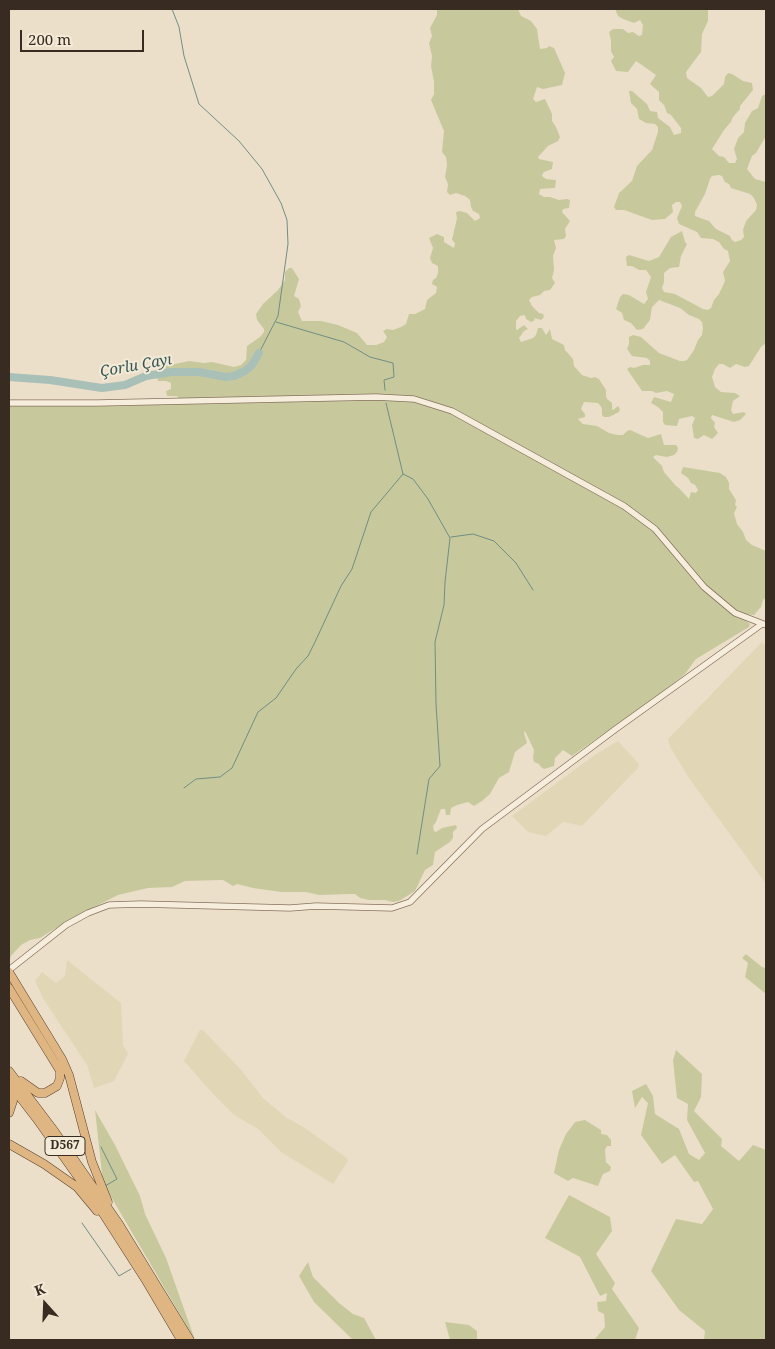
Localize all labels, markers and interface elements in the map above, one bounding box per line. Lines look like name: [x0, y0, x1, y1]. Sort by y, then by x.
scale bar: [22, 20, 146, 52]
text: 200 m: [28, 29, 71, 49]
water label: Çorlu Çayı: [99, 351, 173, 381]
road number: D567: [45, 1136, 85, 1156]
north arrow: [20, 1279, 70, 1329]
text: K: [32, 1279, 48, 1300]

